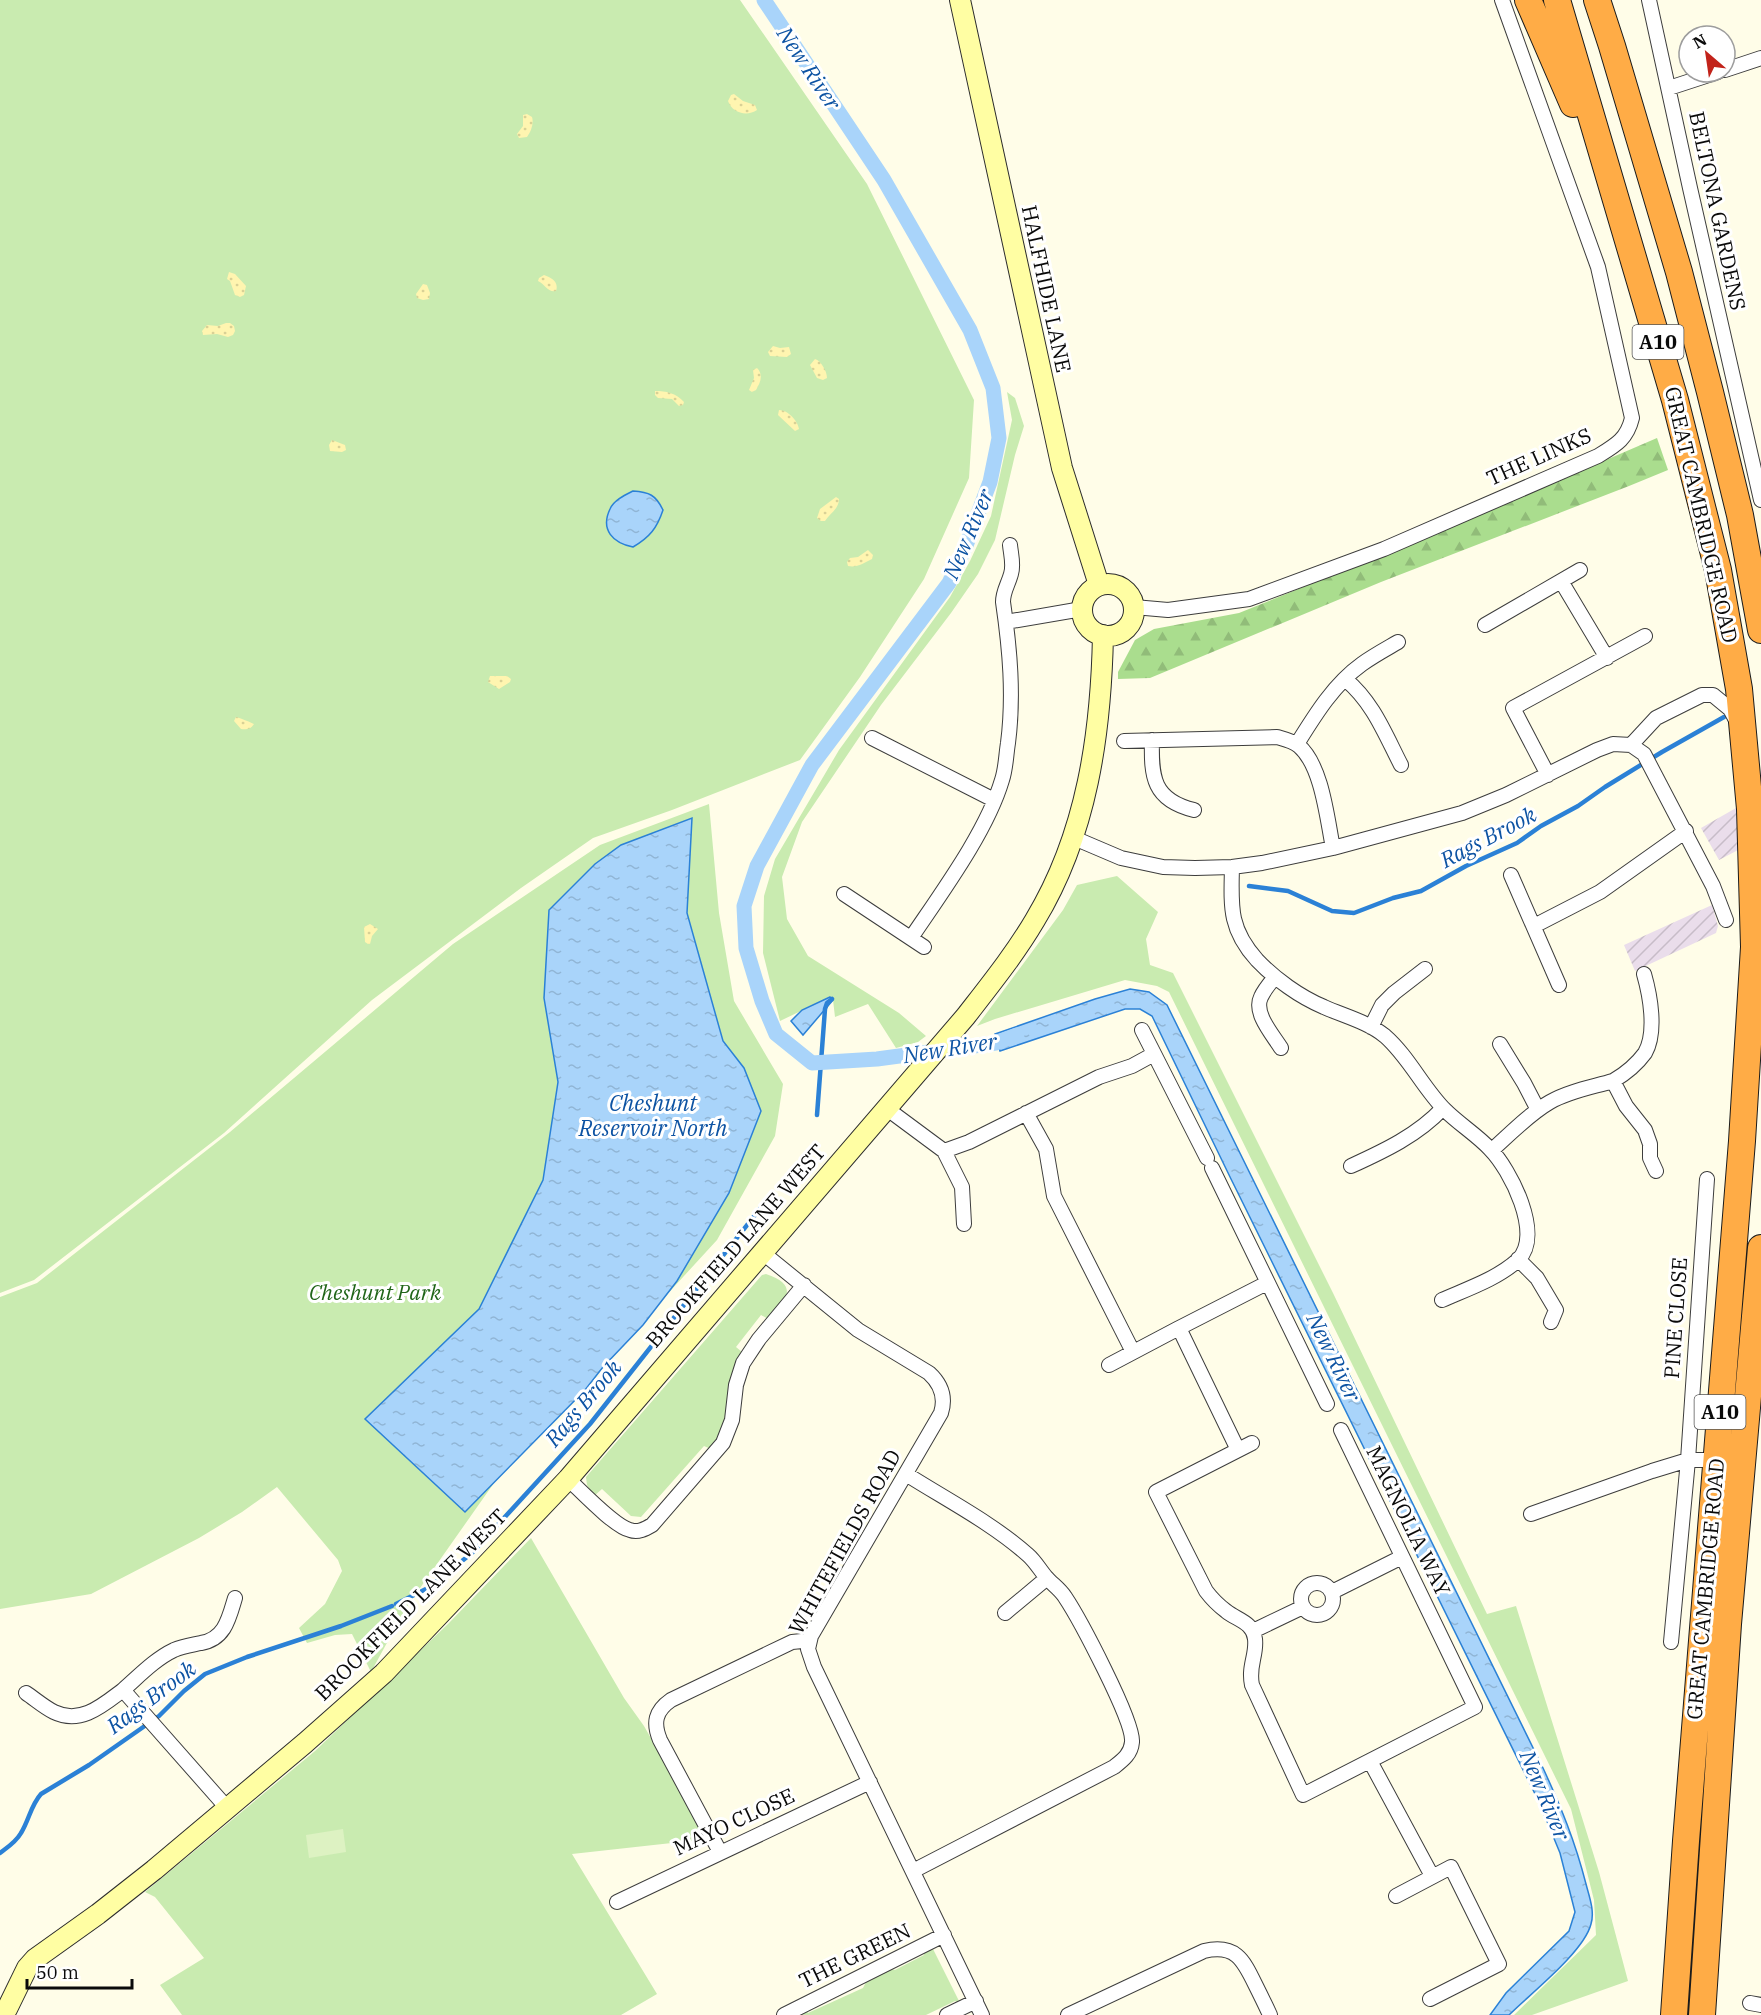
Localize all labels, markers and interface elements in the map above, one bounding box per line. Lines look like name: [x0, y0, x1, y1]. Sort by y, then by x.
water label: New River: [770, 20, 849, 116]
north arrow: [1677, 24, 1737, 84]
text: N: [1689, 29, 1710, 53]
street label: BELTONA GARDENS: [1683, 109, 1753, 313]
street label: HALFHIDE LANE: [1016, 203, 1078, 375]
road number: A10: [1632, 325, 1684, 359]
street label: GREAT CAMBRIDGE ROAD: [1659, 384, 1745, 646]
street label: THE LINKS: [1482, 421, 1595, 492]
water label: New River: [935, 483, 1000, 584]
water label: Rags Brook: [1434, 799, 1541, 874]
water label: New River: [900, 1026, 1000, 1069]
water label: Cheshunt Reservoir North: [578, 1088, 727, 1142]
street label: BROOKFIELD LANE WEST: [639, 1138, 831, 1353]
street label: PINE CLOSE: [1657, 1256, 1693, 1380]
park label: Cheshunt Park: [309, 1278, 442, 1306]
water label: New River: [1300, 1307, 1369, 1407]
water label: Rags Brook: [537, 1353, 628, 1453]
road number: A10: [1694, 1395, 1746, 1429]
street label: MAGNOLIA WAY: [1360, 1441, 1457, 1600]
street label: WHITEFIELDS ROAD: [782, 1444, 907, 1639]
street label: GREAT CAMBRIDGE ROAD: [1680, 1457, 1730, 1721]
street label: BROOKFIELD LANE WEST: [308, 1502, 512, 1706]
water label: Rags Brook: [99, 1653, 201, 1740]
water label: New River: [1513, 1745, 1578, 1845]
street label: MAYO CLOSE: [668, 1781, 799, 1861]
street label: THE GREEN: [794, 1916, 915, 1994]
scale bar: [27, 1952, 132, 1990]
text: 50 m: [36, 1961, 79, 1984]

